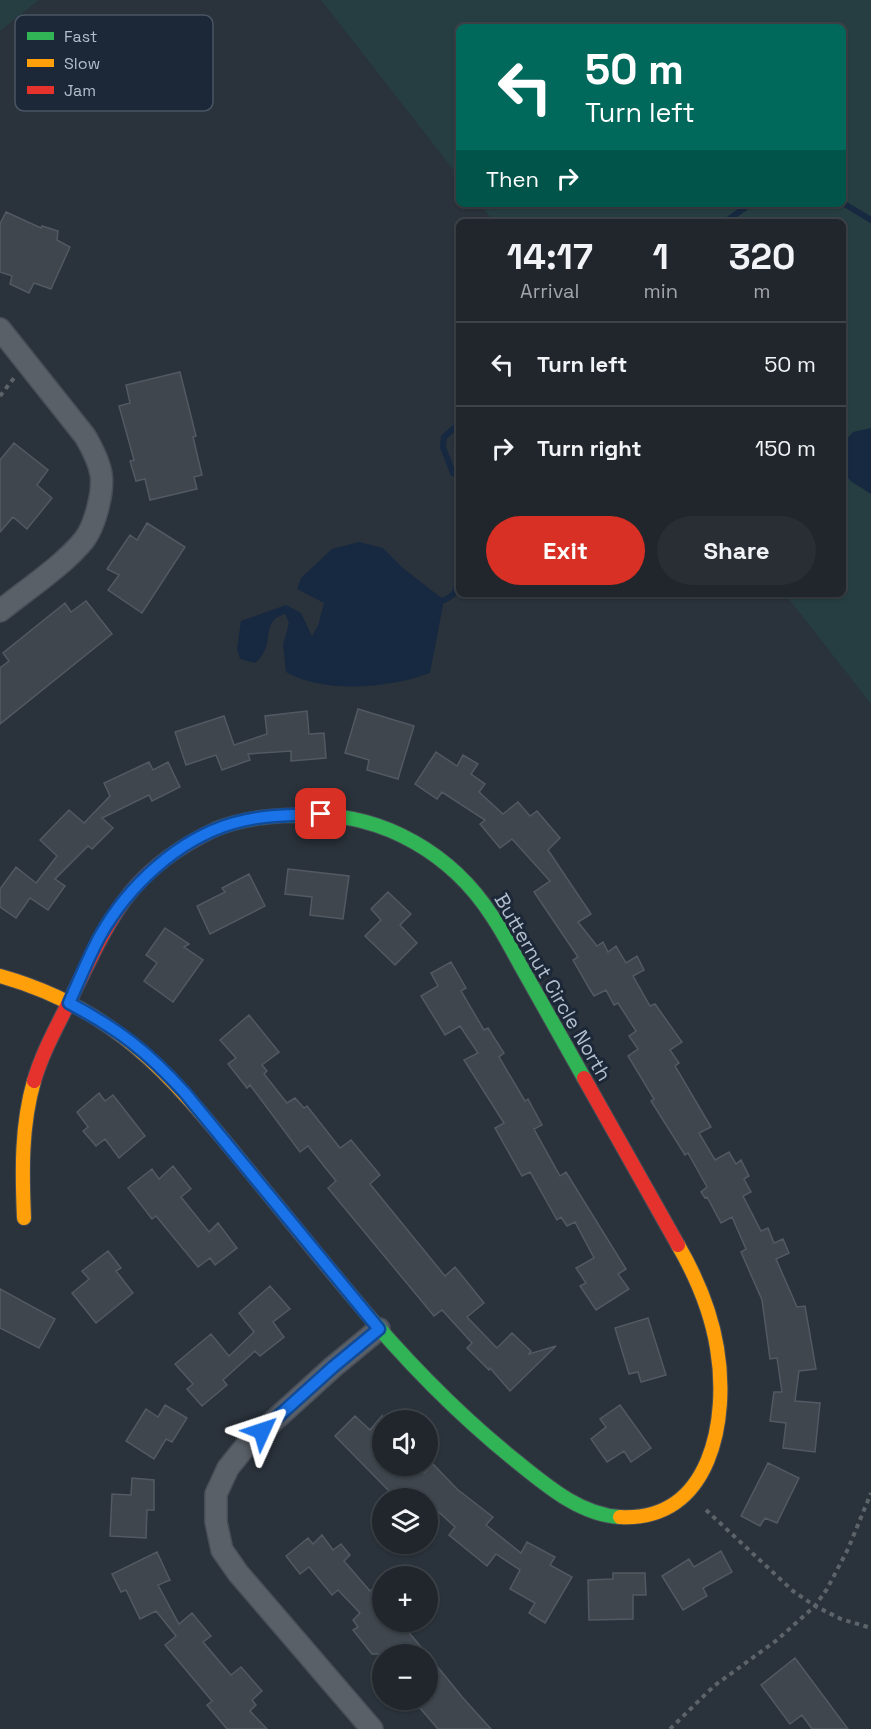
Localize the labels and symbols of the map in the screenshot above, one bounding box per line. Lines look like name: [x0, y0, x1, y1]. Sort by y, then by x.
legend: [15, 15, 213, 111]
text: Fast: [64, 26, 97, 47]
text: Slow: [64, 53, 100, 74]
text: Jam: [64, 80, 96, 101]
pin: [295, 788, 346, 839]
street label: Butternut Circle North: [489, 888, 617, 1086]
position arrow: [230, 1399, 294, 1463]

